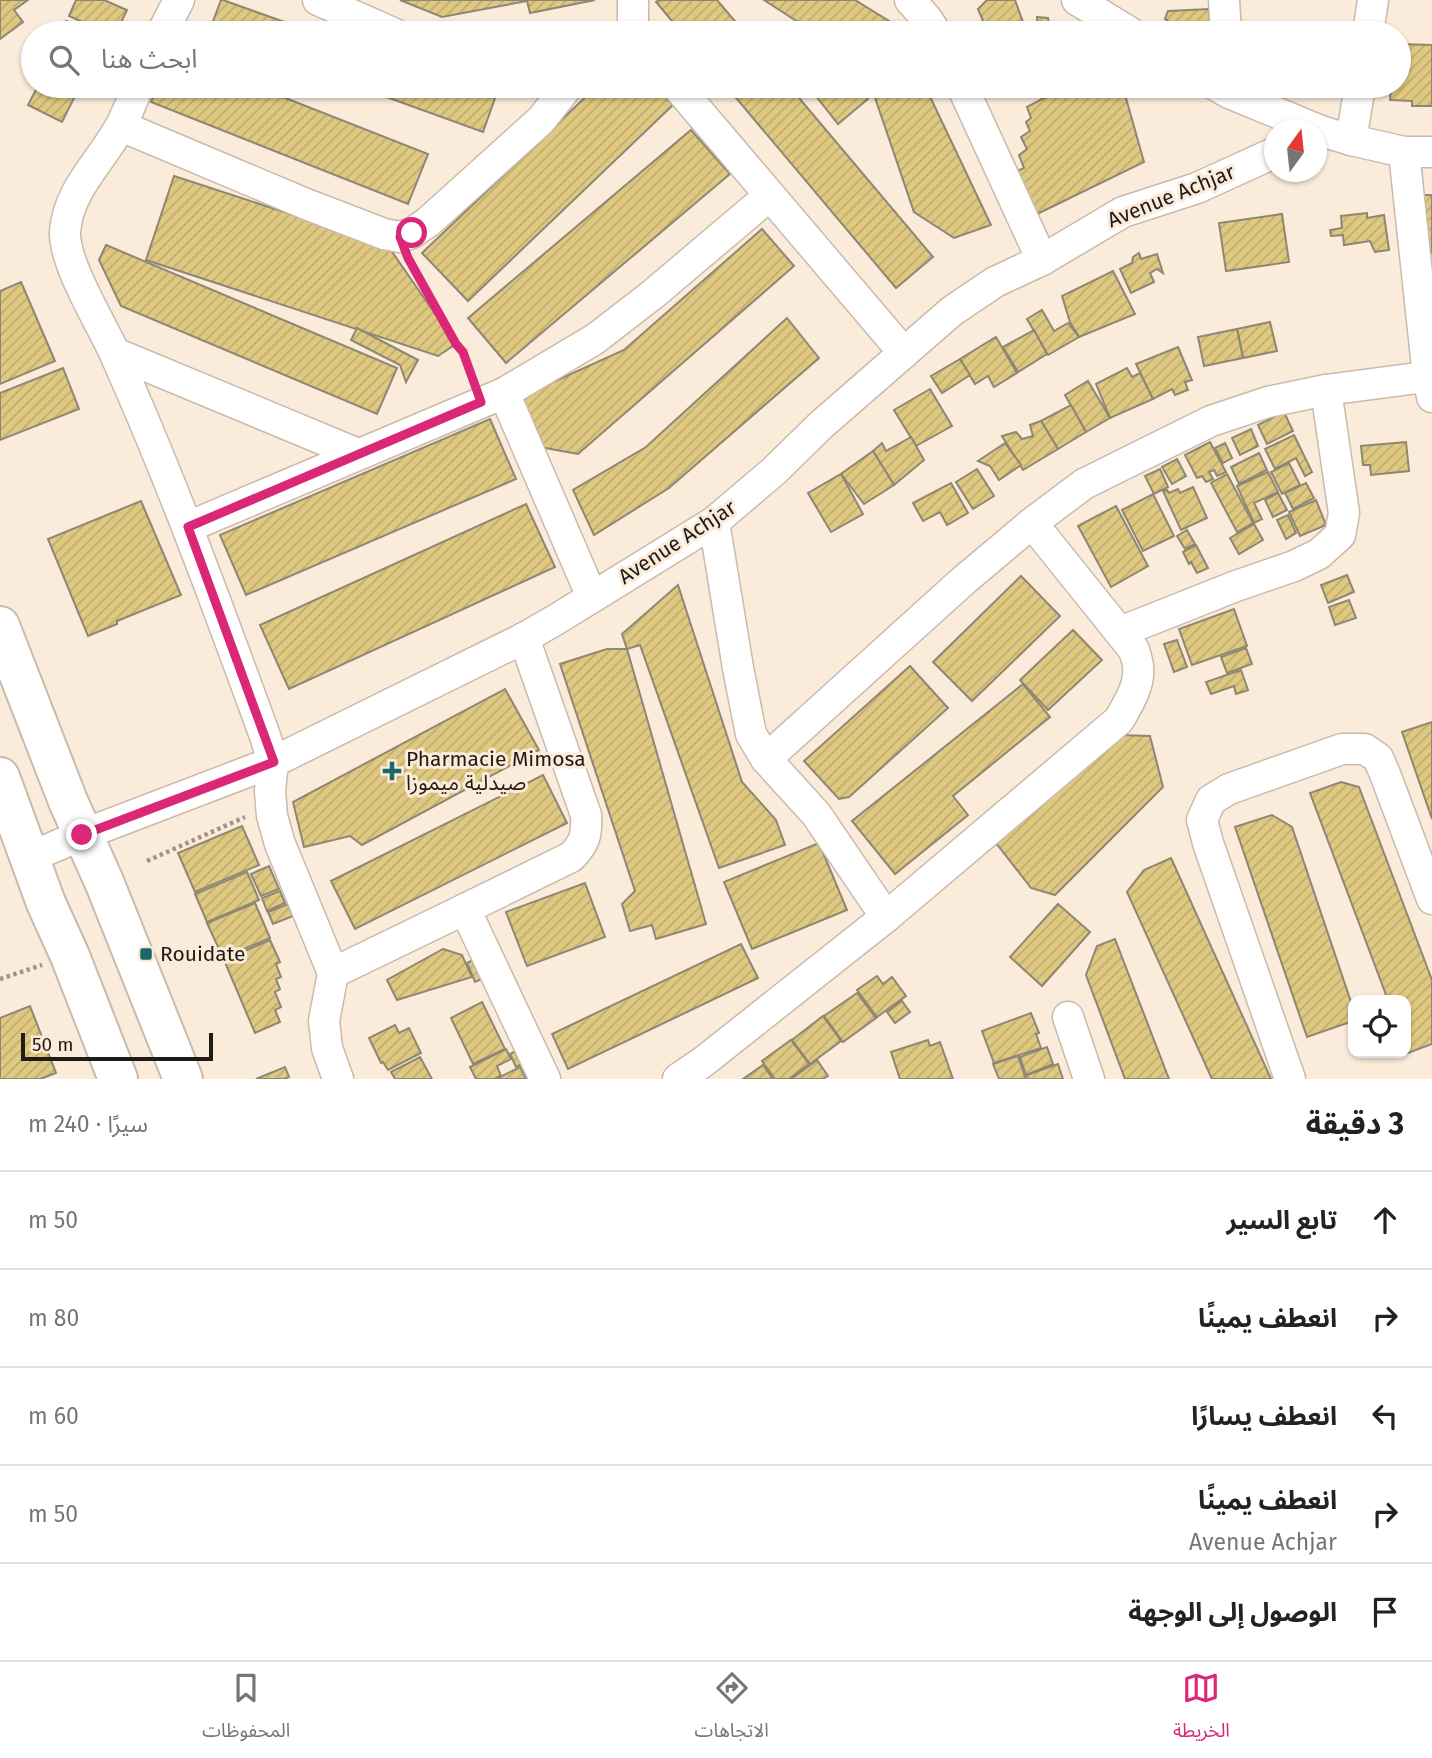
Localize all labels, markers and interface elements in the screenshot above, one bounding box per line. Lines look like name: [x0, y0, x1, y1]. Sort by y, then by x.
search box: [21, 21, 1411, 98]
icon: search: [45, 41, 83, 79]
text: ابحث هنا: [101, 44, 197, 75]
north arrow: [1264, 119, 1327, 182]
street label: Avenue Achjar: [1104, 159, 1238, 233]
route start: [396, 217, 427, 248]
street label: Avenue Achjar: [613, 494, 741, 590]
place label: Pharmacie Mimosa صيدلية ميموزا: [406, 746, 586, 796]
marker: Pharmacie Mimosa صيدلية ميموزا: [384, 763, 400, 779]
route end: [66, 819, 97, 850]
place label: Rouidate: [160, 941, 246, 967]
marker: Rouidate: [138, 946, 154, 962]
map controls: [1348, 995, 1411, 1058]
button: locate: [1348, 995, 1411, 1058]
scale bar: [21, 1030, 214, 1062]
text: 50 m: [32, 1033, 73, 1056]
text: 3 دقيقة: [1306, 1106, 1404, 1142]
text: سيرًا · 240 m: [28, 1110, 148, 1138]
icon: ahead: [1366, 1201, 1404, 1239]
text: تابع السير: [1227, 1205, 1337, 1236]
text: 50 m: [28, 1206, 78, 1234]
icon: right: [1366, 1299, 1404, 1337]
text: انعطف يمينًا: [1198, 1303, 1337, 1334]
text: 80 m: [28, 1304, 79, 1332]
icon: left: [1366, 1397, 1404, 1435]
text: انعطف يسارًا: [1191, 1401, 1337, 1432]
text: 60 m: [28, 1402, 79, 1430]
text: انعطف يمينًا: [1198, 1485, 1337, 1516]
icon: right: [1366, 1495, 1404, 1533]
text: 50 m: [28, 1500, 78, 1528]
text: Avenue Achjar: [1189, 1528, 1337, 1556]
icon: arrive: [1366, 1593, 1404, 1631]
text: الوصول إلى الوجهة: [1128, 1597, 1337, 1628]
tab: المحفوظات: [202, 1669, 290, 1751]
tab: الاتجاهات: [695, 1669, 769, 1751]
tab: الخريطة: [1173, 1669, 1230, 1751]

